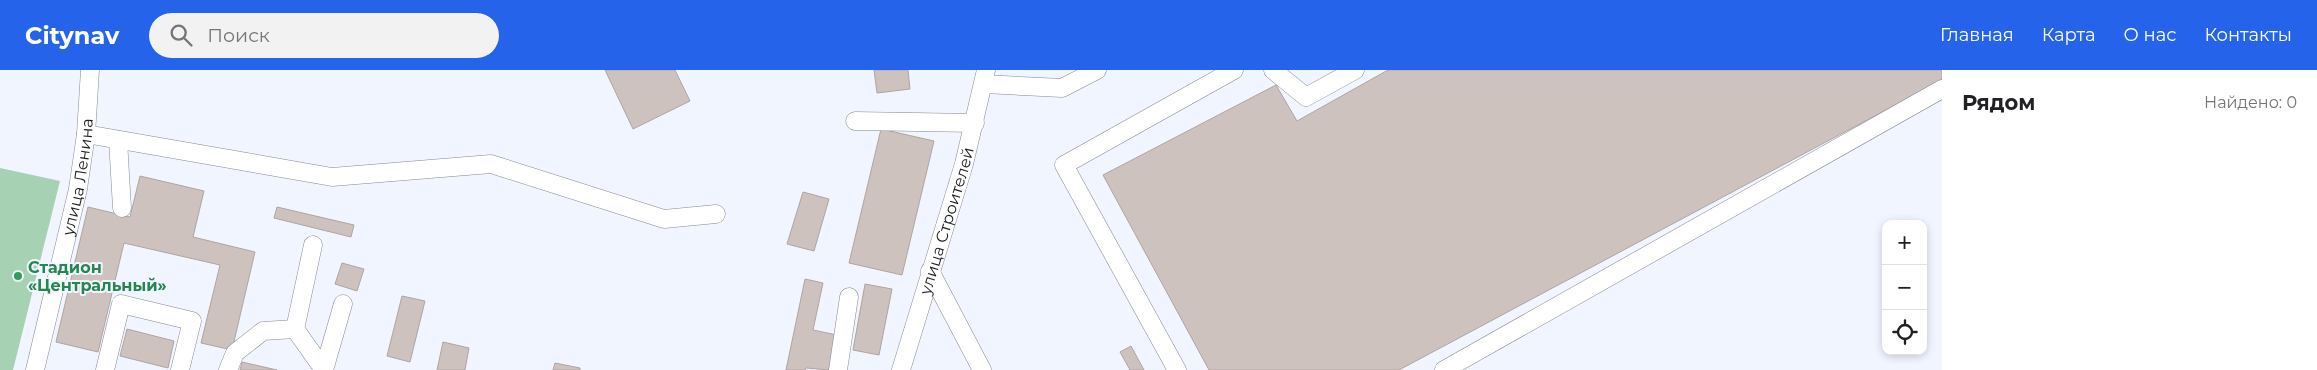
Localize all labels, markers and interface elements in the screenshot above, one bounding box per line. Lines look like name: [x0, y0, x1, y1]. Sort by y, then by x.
search box: [149, 13, 499, 58]
text: Citynav: [25, 21, 119, 50]
icon: search: [167, 21, 195, 49]
text: Поиск: [207, 24, 270, 47]
text: Главная: [1940, 24, 2014, 46]
text: Карта: [2042, 24, 2096, 46]
text: О нас: [2124, 24, 2176, 46]
text: Контакты: [2204, 24, 2292, 46]
text: Рядом: [1962, 90, 2035, 115]
text: Найдено: 0: [2204, 93, 2297, 112]
street label: улица Ленина: [58, 118, 96, 238]
street label: улица Строителей: [915, 145, 977, 298]
map controls: [1882, 220, 1927, 355]
button: +: [1882, 220, 1927, 265]
place label: Стадион «Центральный»: [28, 258, 167, 295]
button: −: [1882, 265, 1927, 310]
marker: Стадион «Центральный»: [12, 270, 24, 282]
button: locate: [1882, 310, 1927, 355]

